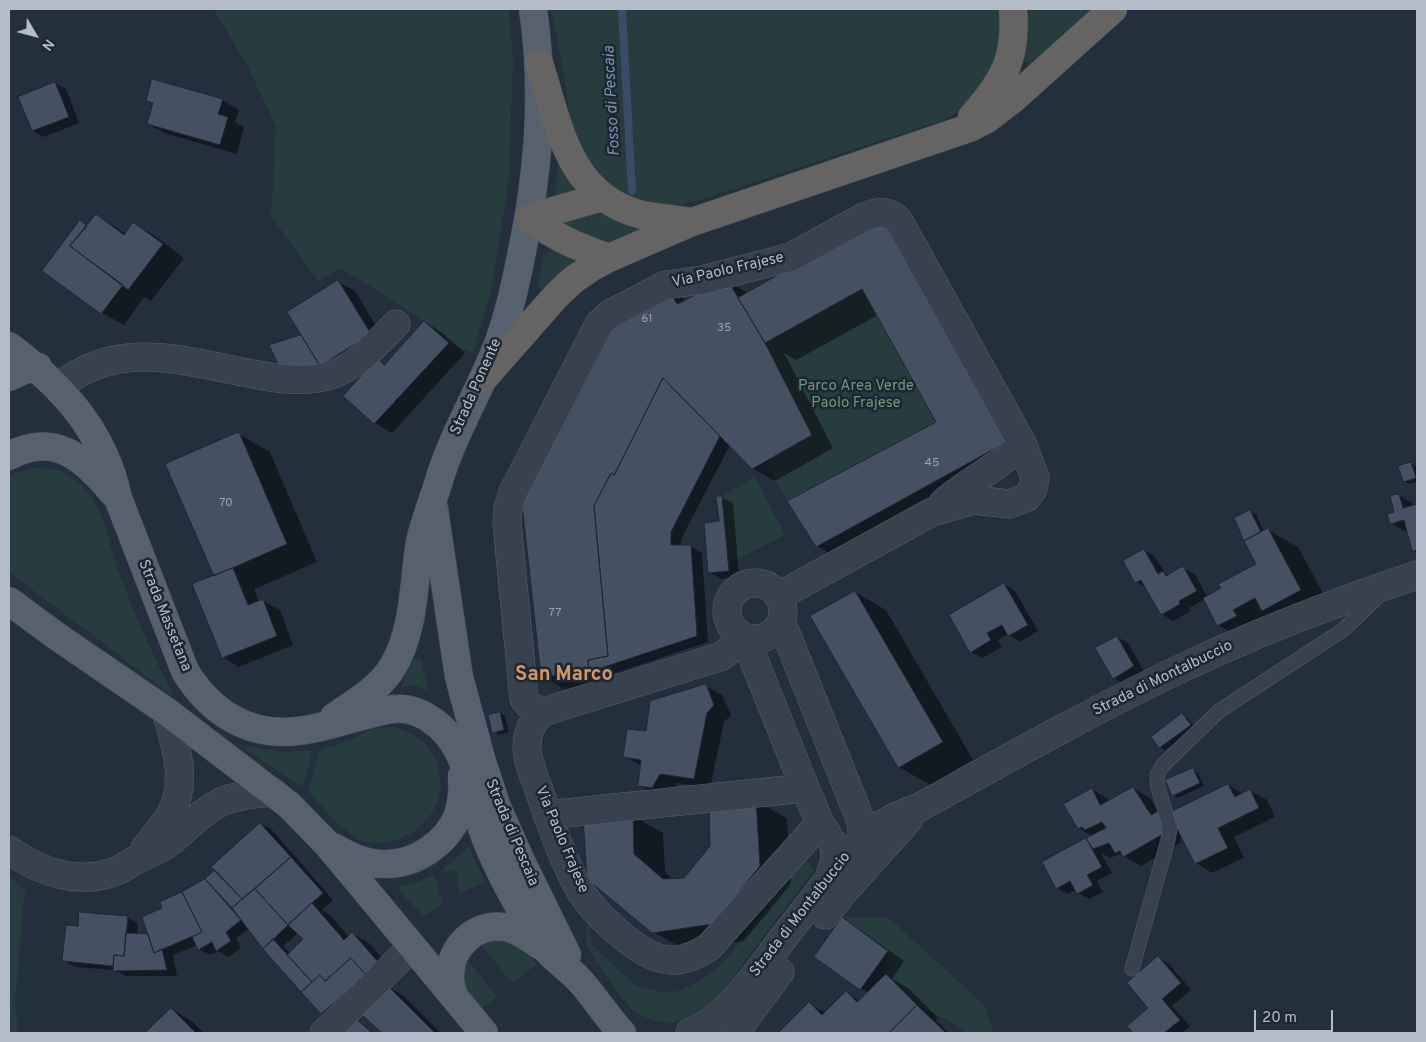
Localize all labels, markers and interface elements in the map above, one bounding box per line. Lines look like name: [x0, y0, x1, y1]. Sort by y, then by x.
north arrow: [10, 10, 60, 60]
text: N: [38, 35, 57, 53]
water label: Fosso di Pescaia: [601, 45, 625, 157]
street label: Via Paolo Frajese: [670, 249, 786, 293]
house number: 61: [641, 313, 653, 327]
house number: 35: [717, 322, 731, 336]
street label: Strada Ponente: [448, 336, 506, 438]
park label: Parco Area Verde Paolo Frajese: [798, 378, 914, 413]
house number: 45: [925, 457, 939, 471]
house number: 70: [219, 497, 233, 511]
street label: Strada Massetana: [133, 558, 195, 674]
house number: 77: [549, 607, 561, 621]
street label: Strada di Montalbuccio: [1090, 637, 1236, 721]
district label: San Marco: [515, 664, 613, 688]
street label: Strada di Pescaia: [480, 777, 542, 889]
street label: Via Paolo Frajese: [530, 784, 592, 896]
street label: Strada di Montalbuccio: [747, 849, 855, 981]
scale bar: [1256, 1000, 1335, 1032]
text: 20 m: [1262, 1009, 1297, 1028]

